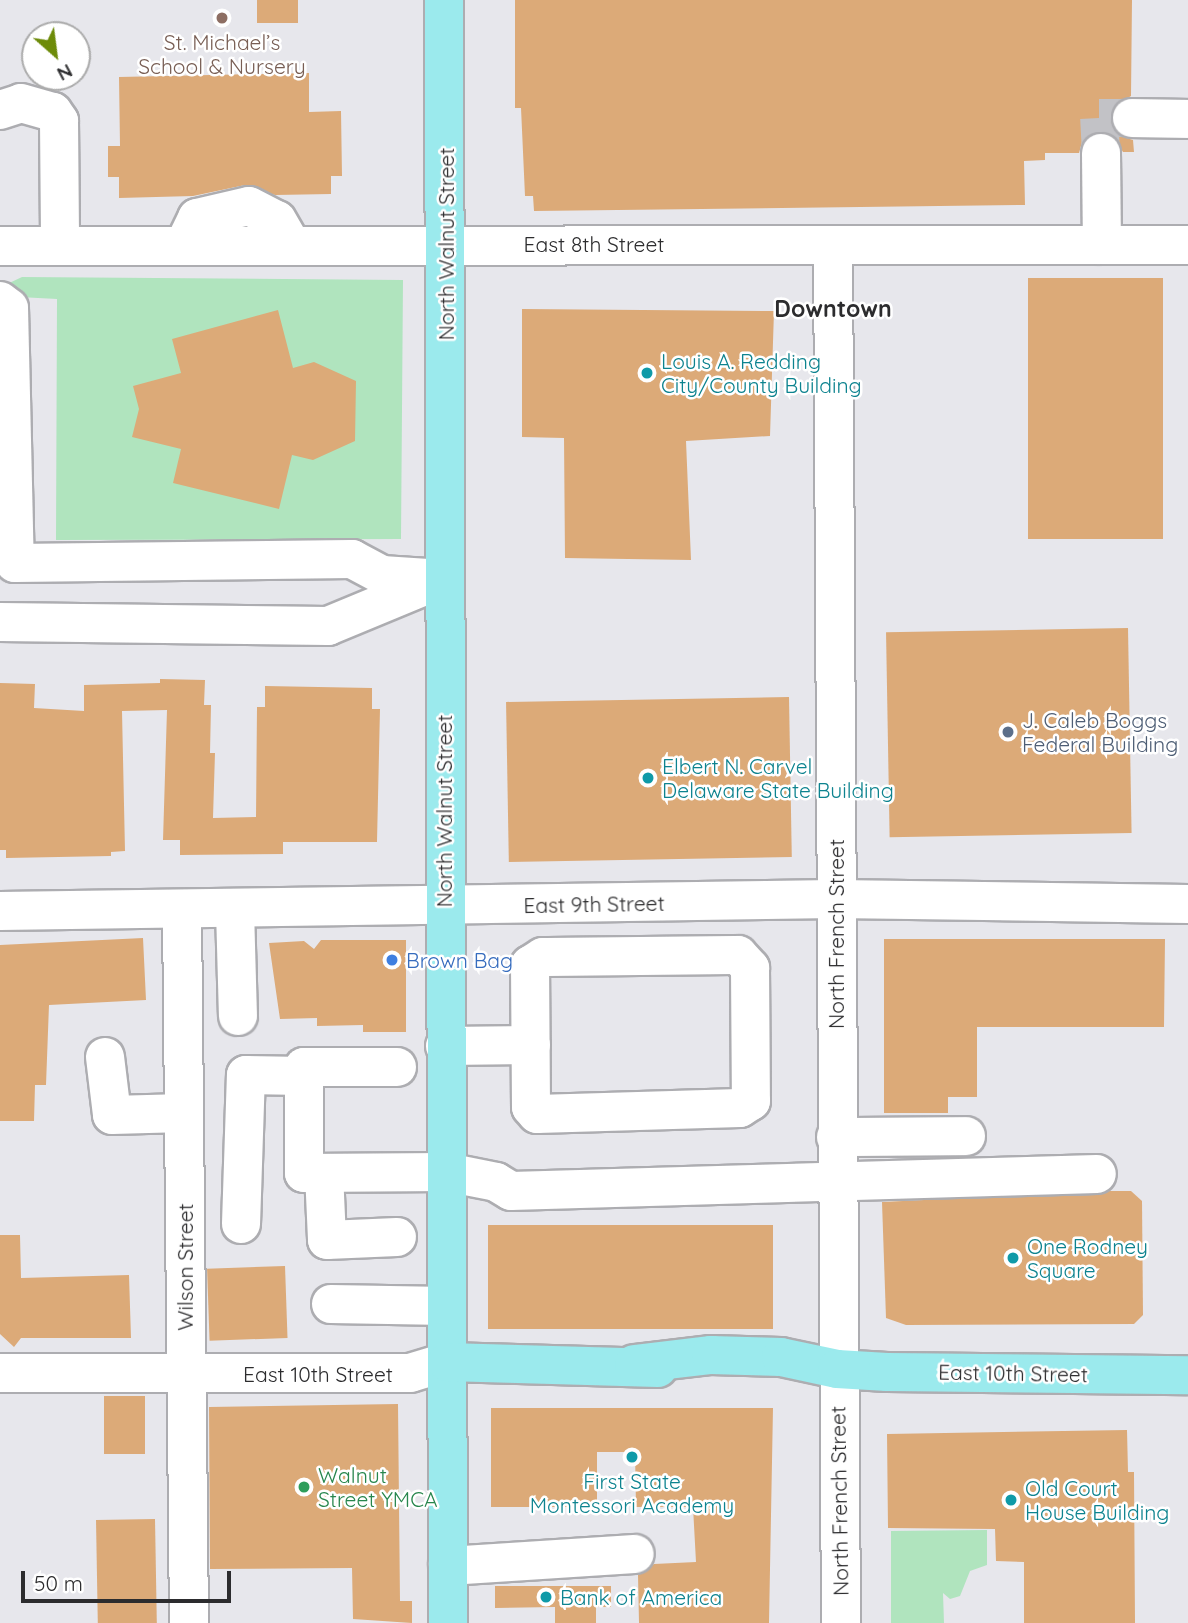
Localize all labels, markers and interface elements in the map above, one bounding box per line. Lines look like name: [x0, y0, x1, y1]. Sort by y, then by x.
marker: St. Michael’s School & Nursery: [214, 10, 230, 26]
north arrow: [21, 21, 91, 91]
place label: St. Michael’s School & Nursery: [138, 29, 306, 79]
text: N: [53, 59, 77, 87]
street label: North Walnut Street: [433, 148, 459, 340]
street label: East 8th Street: [524, 231, 664, 257]
district label: Downtown: [774, 295, 892, 323]
place label: Louis A. Redding City/County Building: [661, 348, 862, 398]
marker: Louis A. Redding City/County Building: [639, 365, 655, 381]
place label: J. Caleb Boggs Federal Building: [1022, 707, 1178, 757]
street label: North Walnut Street: [431, 715, 457, 907]
marker: J. Caleb Boggs Federal Building: [1000, 724, 1016, 740]
place label: Elbert N. Carvel Delaware State Building: [662, 753, 894, 803]
marker: Elbert N. Carvel Delaware State Building: [640, 770, 656, 786]
street label: North French Street: [823, 839, 849, 1029]
street label: East 9th Street: [523, 890, 665, 918]
place label: Brown Bag: [406, 947, 513, 973]
marker: Brown Bag: [384, 952, 400, 968]
street label: Wilson Street: [172, 1203, 198, 1331]
place label: One Rodney Square: [1027, 1233, 1148, 1283]
marker: One Rodney Square: [1005, 1250, 1021, 1266]
street label: East 10th Street: [938, 1359, 1088, 1387]
street label: East 10th Street: [243, 1361, 393, 1387]
street label: North French Street: [825, 1406, 853, 1596]
marker: First State Montessori Academy: [624, 1449, 640, 1465]
place label: Walnut Street YMCA: [318, 1462, 438, 1512]
place label: First State Montessori Academy: [530, 1468, 734, 1518]
place label: Old Court House Building: [1025, 1475, 1169, 1525]
marker: Walnut Street YMCA: [296, 1479, 312, 1495]
marker: Old Court House Building: [1003, 1492, 1019, 1508]
scale bar: [24, 1556, 234, 1600]
text: 50 m: [34, 1570, 83, 1596]
place label: Bank of America: [560, 1584, 722, 1610]
marker: Bank of America: [538, 1589, 554, 1605]

